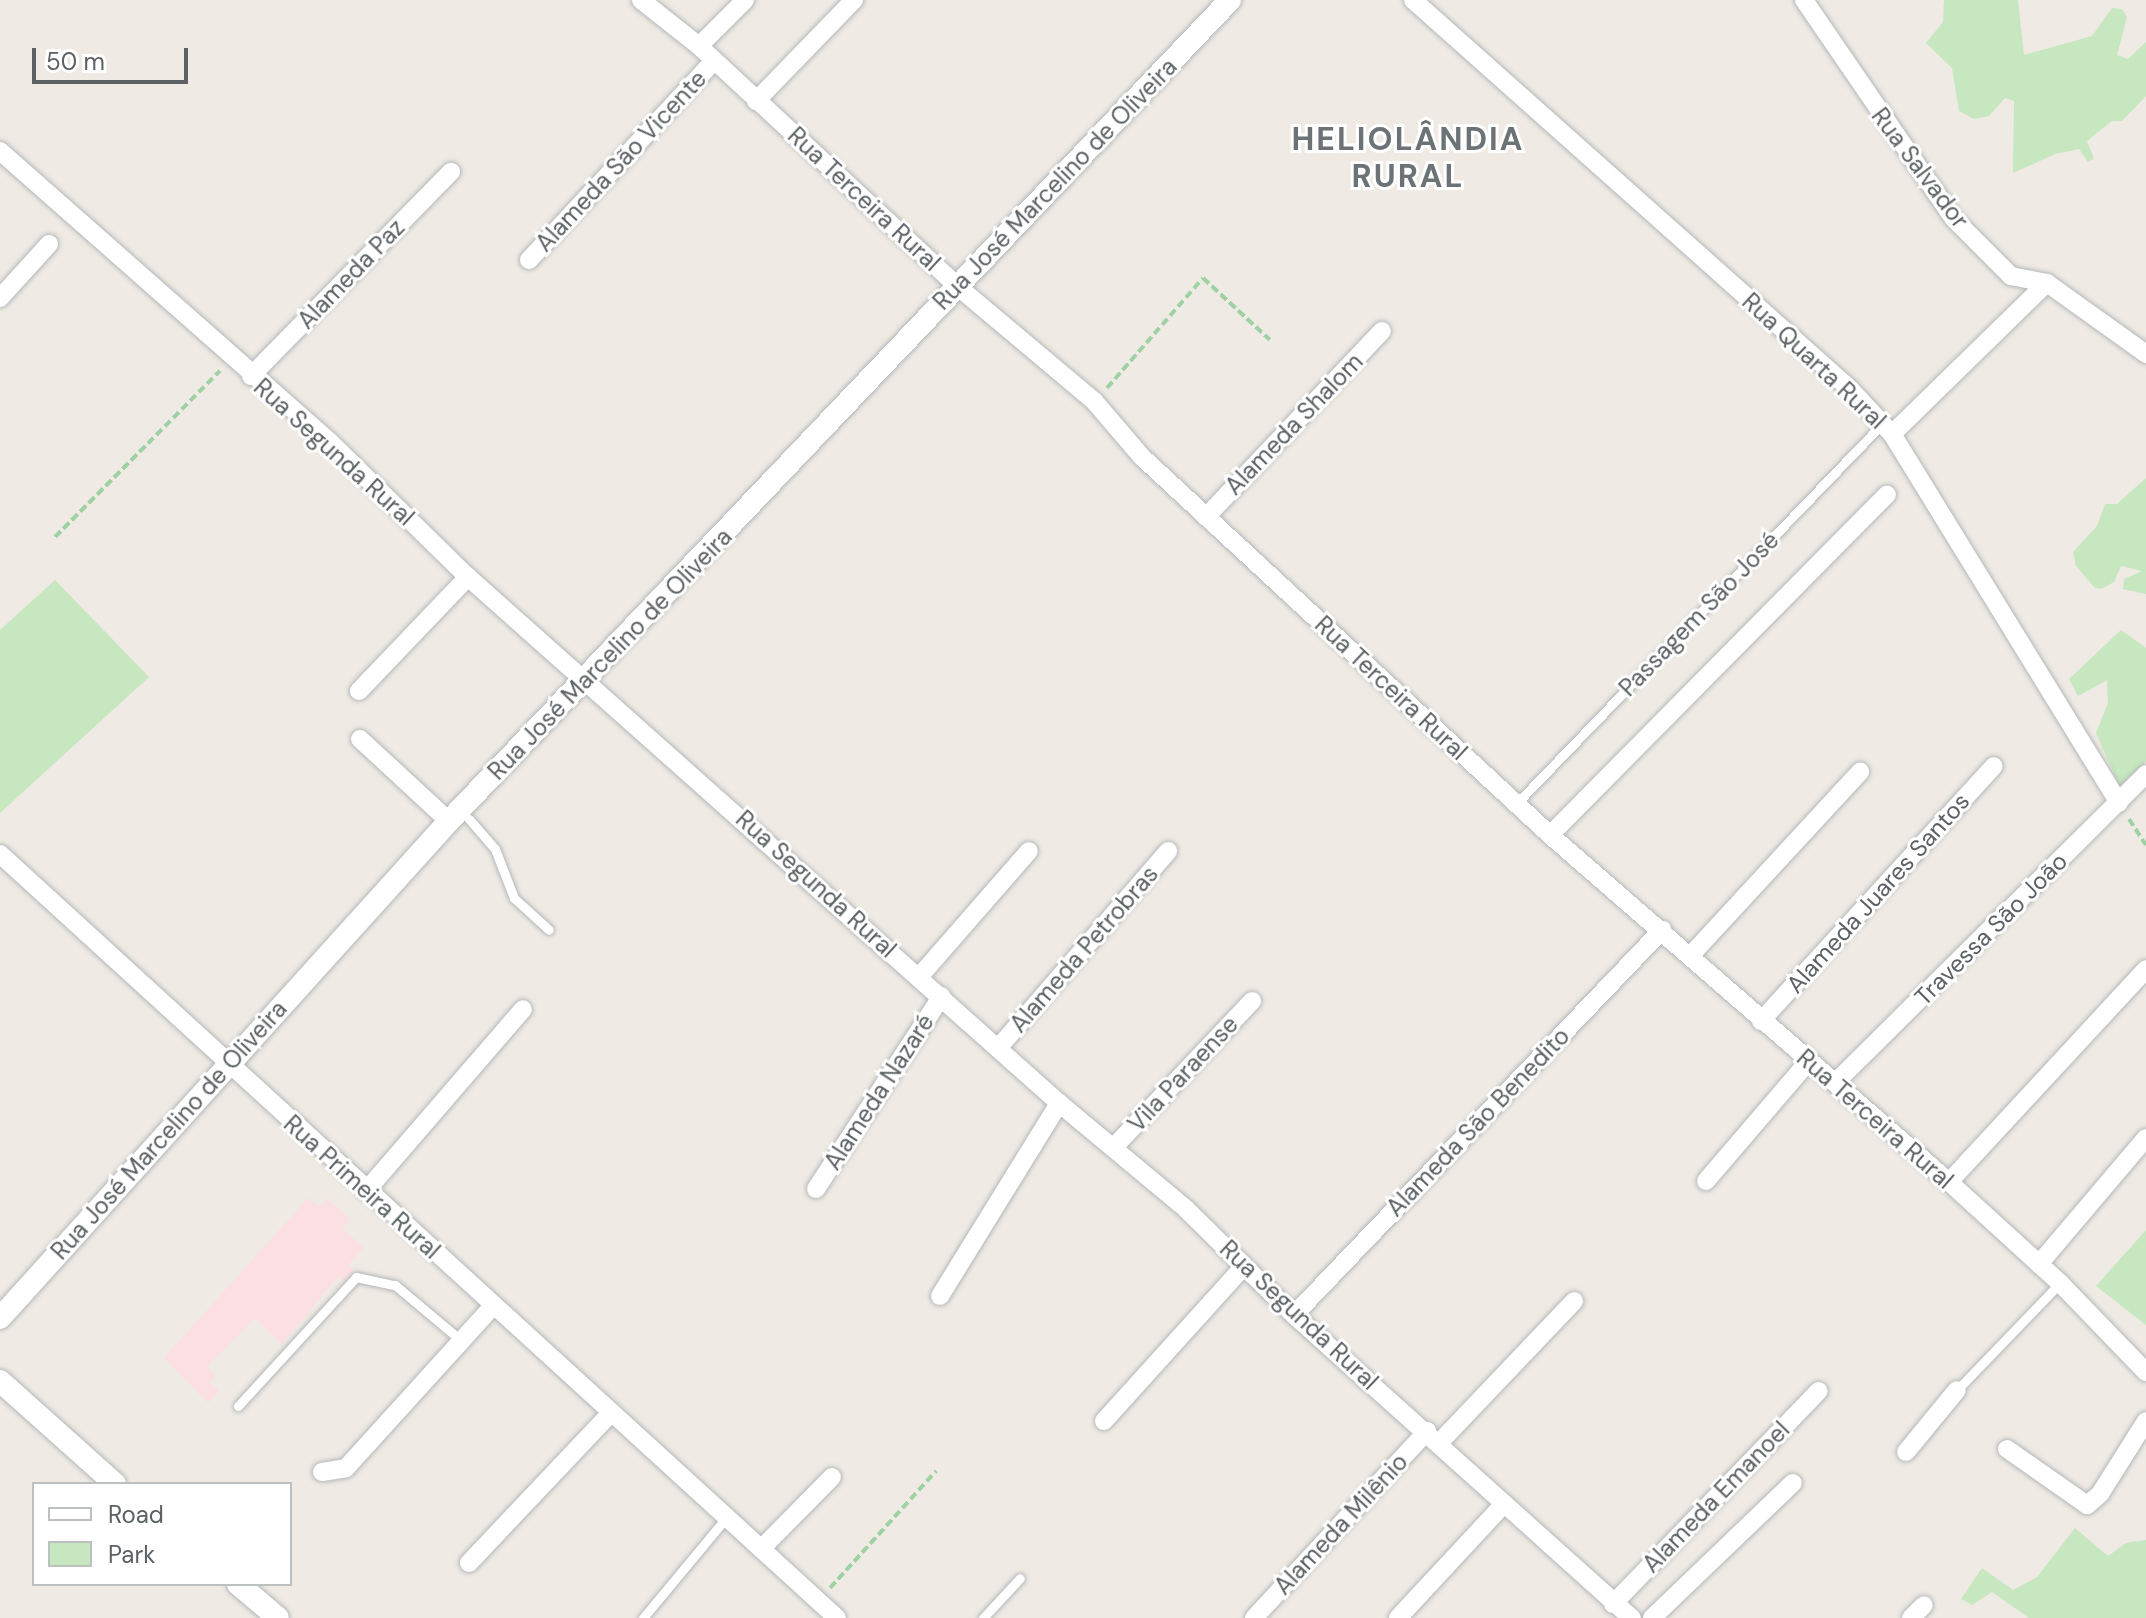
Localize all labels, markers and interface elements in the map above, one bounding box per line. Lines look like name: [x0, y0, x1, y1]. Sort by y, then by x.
scale bar: [36, 32, 192, 82]
text: 50 m: [46, 46, 105, 77]
street label: Rua José Marcelino de Oliveira: [927, 52, 1183, 316]
street label: Alameda São Vicente: [530, 64, 712, 258]
street label: Rua Salvador: [1865, 102, 1975, 234]
street label: Rua Terceira Rural: [782, 121, 946, 277]
district label: HELIOLÂNDIA RURAL: [1291, 121, 1525, 196]
street label: Alameda Paz: [292, 213, 410, 335]
street label: Rua Quarta Rural: [1736, 287, 1892, 435]
street label: Alameda Shalom: [1219, 347, 1369, 501]
street label: Rua Segunda Rural: [248, 373, 420, 531]
street label: Rua José Marcelino de Oliveira: [482, 522, 738, 786]
street label: Passagem São José: [1613, 526, 1785, 702]
street label: Rua Terceira Rural: [1309, 610, 1473, 766]
street label: Alameda Juares Santos: [1781, 787, 1975, 999]
street label: Rua Segunda Rural: [730, 805, 902, 963]
street label: Travessa São João: [1909, 847, 2073, 1011]
street label: Alameda Petrobras: [1004, 860, 1164, 1038]
street label: Rua José Marcelino de Oliveira: [45, 995, 293, 1265]
street label: Alameda Nazaré: [818, 1009, 940, 1175]
street label: Vila Paraense: [1122, 1010, 1244, 1138]
street label: Alameda São Benedito: [1380, 1022, 1576, 1222]
street label: Rua Terceira Rural: [1791, 1043, 1959, 1195]
street label: Rua Primeira Rural: [278, 1109, 446, 1265]
street label: Rua Segunda Rural: [1214, 1234, 1384, 1396]
street label: Alameda Emanoel: [1637, 1415, 1795, 1579]
street label: Alameda Milênio: [1268, 1447, 1414, 1601]
legend: [32, 1482, 292, 1586]
text: Road: [108, 1499, 164, 1530]
text: Park: [108, 1539, 155, 1570]

